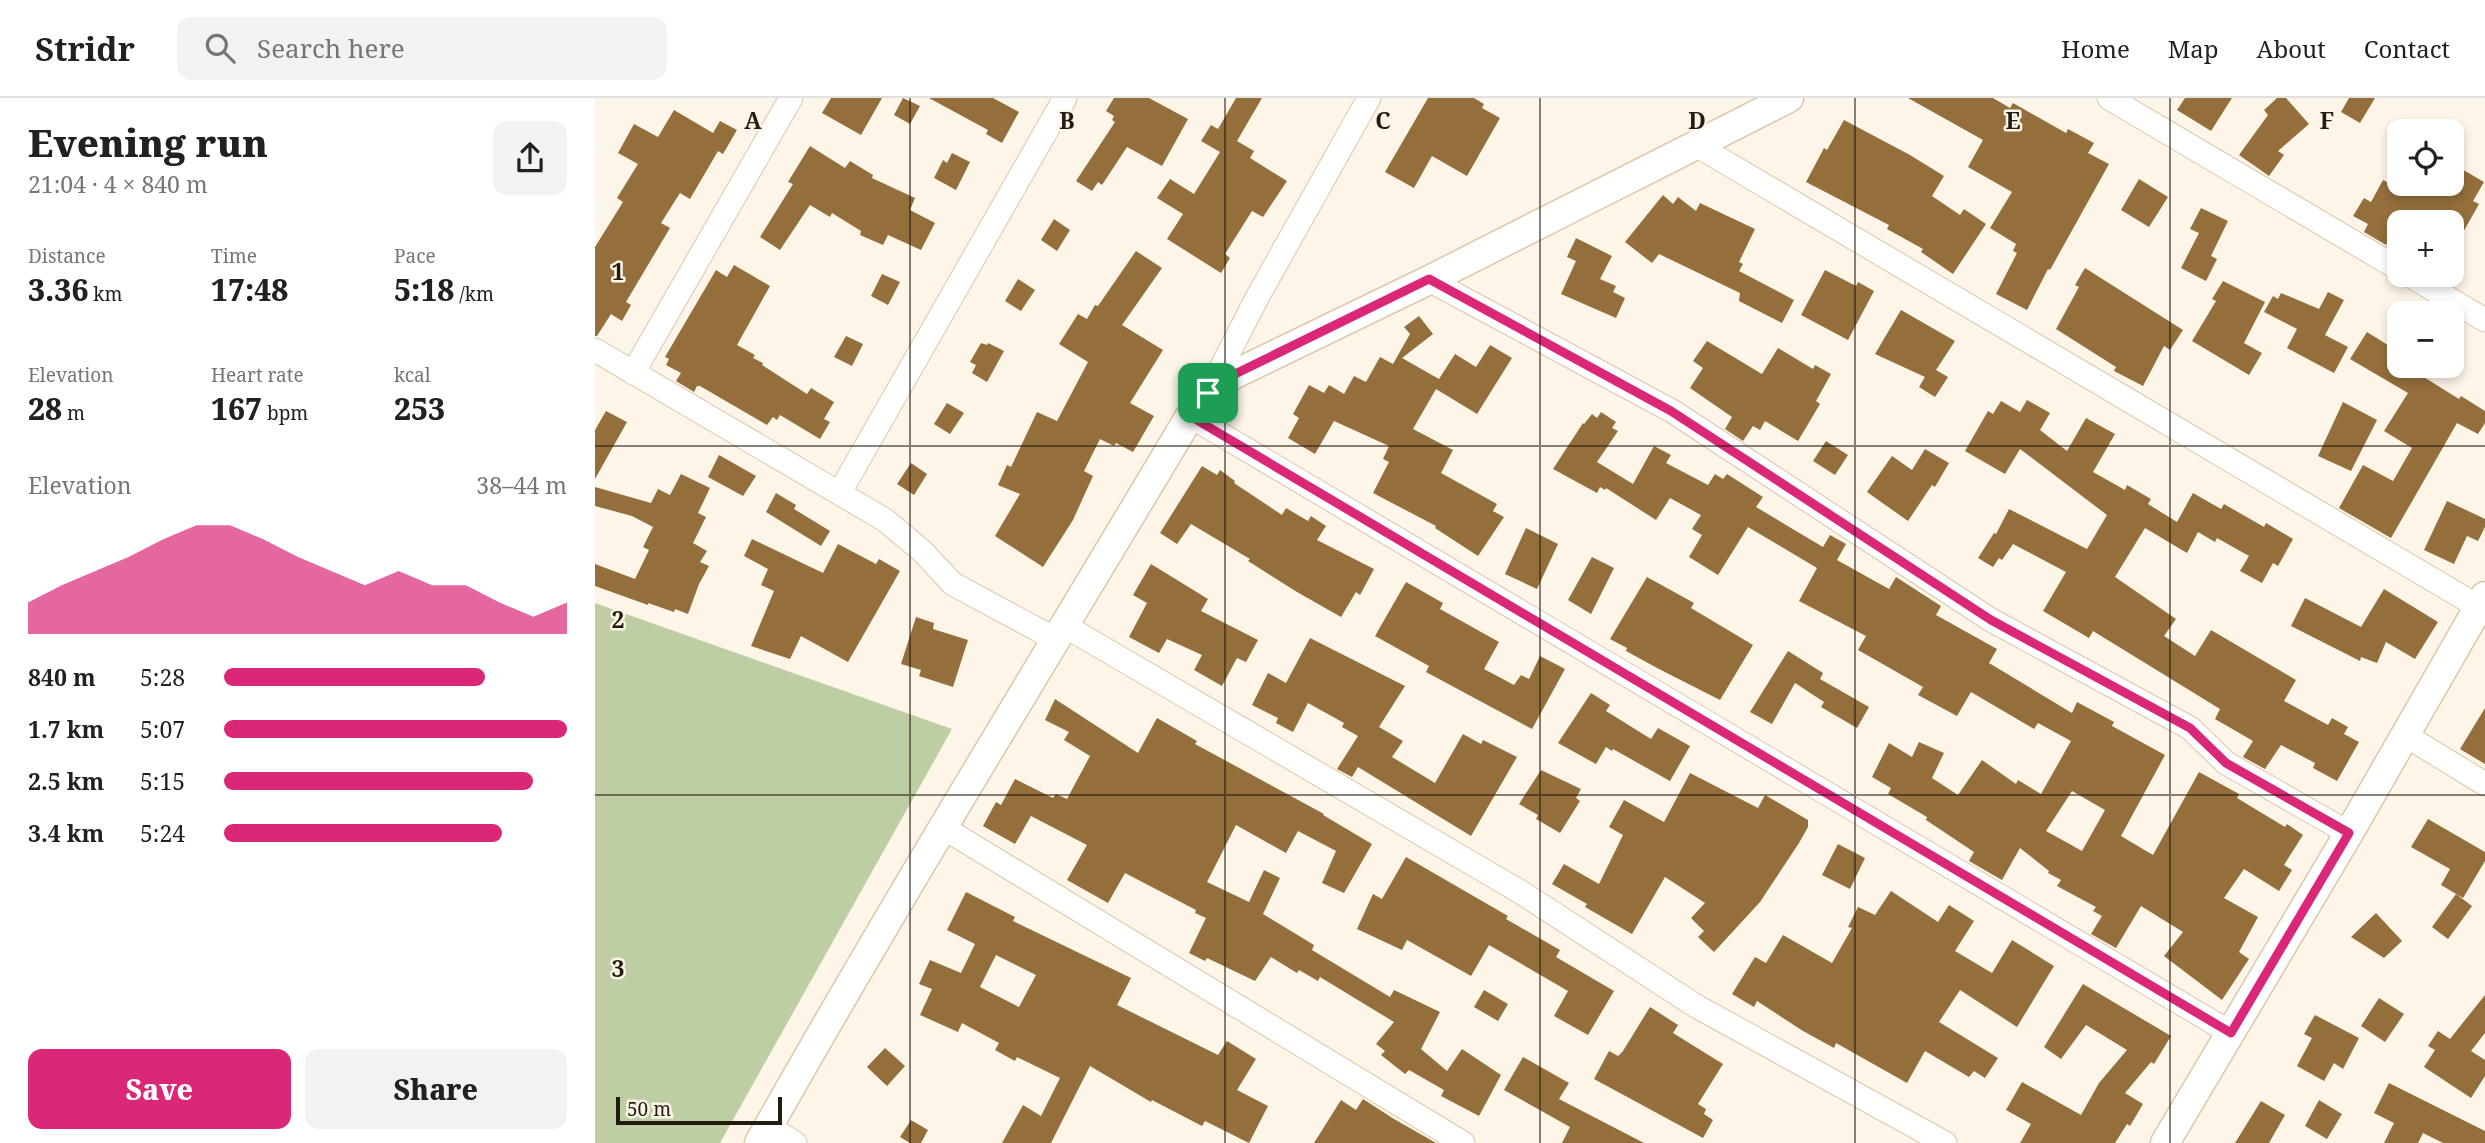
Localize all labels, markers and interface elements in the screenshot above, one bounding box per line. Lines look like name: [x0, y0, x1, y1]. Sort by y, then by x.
search box: [177, 17, 667, 80]
text: Stridr: [35, 26, 135, 71]
icon: search: [201, 29, 239, 67]
text: Search here: [257, 30, 405, 66]
text: Home: [2061, 32, 2130, 65]
text: Map: [2168, 32, 2219, 65]
text: About: [2257, 32, 2326, 65]
text: Contact: [2364, 32, 2450, 65]
text: A: [744, 104, 762, 136]
text: B: [1059, 104, 1075, 136]
text: C: [1375, 104, 1391, 136]
text: D: [1688, 104, 1706, 136]
text: E: [2005, 104, 2021, 136]
text: F: [2320, 104, 2334, 136]
text: Evening run: [28, 116, 268, 168]
map controls: [2387, 119, 2464, 378]
button: locate: [2387, 119, 2464, 196]
button: share: [493, 121, 567, 195]
text: 21:04 · 4 × 840 m: [28, 168, 208, 200]
button: +: [2387, 210, 2464, 287]
text: Distance: [28, 243, 106, 269]
text: Time: [211, 243, 257, 269]
text: Pace: [394, 243, 436, 269]
text: 1: [612, 255, 625, 287]
text: 3.36: [28, 269, 88, 310]
text: 17:48: [211, 269, 288, 310]
text: 5:18: [394, 269, 454, 310]
text: km: [88, 281, 122, 307]
text: /km: [454, 281, 494, 307]
button: −: [2387, 301, 2464, 378]
text: Elevation: [28, 362, 114, 388]
text: Heart rate: [211, 362, 304, 388]
text: kcal: [394, 362, 431, 388]
pin: [1178, 363, 1238, 423]
icon: arrive: [1189, 374, 1227, 412]
text: 28: [28, 388, 62, 429]
text: 167: [211, 388, 262, 429]
text: 253: [394, 388, 445, 429]
text: m: [62, 400, 85, 426]
text: bpm: [262, 400, 308, 426]
text: Elevation: [28, 469, 132, 501]
text: 38–44 m: [476, 469, 567, 501]
text: 2: [612, 603, 625, 635]
text: 840 m: [28, 661, 96, 693]
text: 5:28: [140, 661, 185, 693]
text: 1.7 km: [28, 713, 104, 745]
text: 5:07: [140, 713, 185, 745]
text: 2.5 km: [28, 765, 104, 797]
text: 5:15: [140, 765, 185, 797]
text: 3.4 km: [28, 817, 104, 849]
text: 5:24: [140, 817, 185, 849]
text: 3: [612, 952, 625, 984]
button: Save: [28, 1049, 291, 1129]
button: Share: [305, 1049, 567, 1129]
scale bar: [616, 1094, 782, 1126]
text: 50 m: [627, 1096, 671, 1122]

